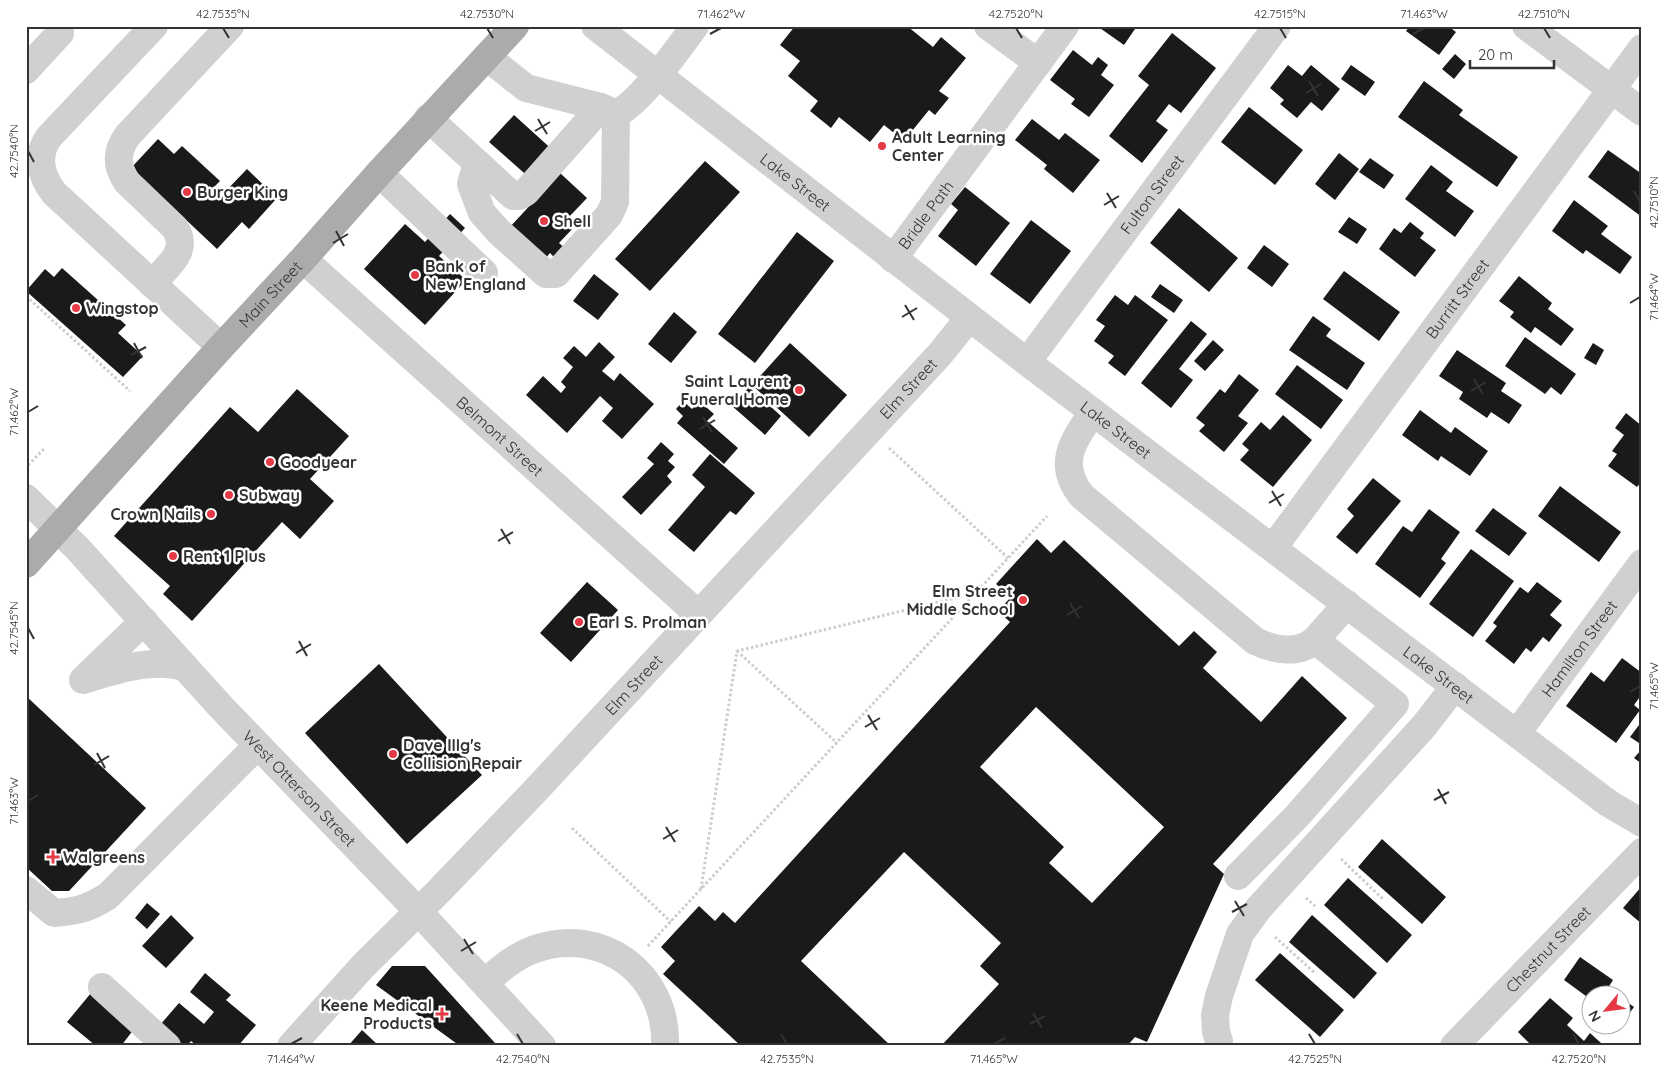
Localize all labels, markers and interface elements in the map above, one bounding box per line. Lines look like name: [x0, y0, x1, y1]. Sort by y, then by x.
text: 42.7535°N: [196, 6, 250, 21]
text: 42.7530°N: [460, 6, 514, 21]
text: 71.462°W: [697, 6, 745, 21]
text: 42.7520°N: [989, 6, 1043, 21]
text: 42.7515°N: [1254, 6, 1306, 21]
text: 71.463°W: [1400, 6, 1448, 21]
text: 42.7510°N: [1518, 6, 1570, 21]
scale bar: [1470, 38, 1554, 70]
text: 20 m: [1478, 45, 1513, 64]
text: 42.7540°N: [6, 124, 21, 178]
place label: Adult Learning Center: [892, 127, 1006, 165]
marker: Adult Learning Center: [876, 140, 888, 152]
street label: Lake Street: [756, 148, 835, 216]
street label: Fulton Street: [1116, 151, 1188, 238]
street label: Bridle Path: [894, 176, 958, 253]
text: 42.7510°N: [1646, 176, 1661, 228]
place label: Burger King: [197, 182, 288, 202]
marker: Burger King: [181, 186, 193, 198]
place label: Shell: [554, 211, 591, 231]
marker: Shell: [538, 215, 550, 227]
street label: Burritt Street: [1421, 255, 1493, 342]
place label: Bank of New England: [425, 256, 526, 294]
street label: Main Street: [234, 257, 306, 332]
marker: Bank of New England: [409, 269, 421, 281]
text: 71.464°W: [1646, 273, 1661, 321]
place label: Wingstop: [86, 298, 159, 318]
marker: Wingstop: [70, 302, 82, 314]
street label: Elm Street: [875, 354, 941, 423]
place label: Saint Laurent Funeral Home: [681, 371, 789, 409]
marker: Saint Laurent Funeral Home: [793, 384, 805, 396]
text: 71.462°W: [6, 388, 21, 436]
street label: Belmont Street: [452, 392, 548, 480]
street label: Lake Street: [1077, 396, 1155, 463]
place label: Goodyear: [280, 452, 357, 472]
marker: Goodyear: [264, 456, 276, 468]
place label: Subway: [239, 485, 300, 505]
marker: Subway: [223, 489, 235, 501]
place label: Crown Nails: [110, 504, 201, 524]
marker: Crown Nails: [205, 508, 217, 520]
place label: Rent 1 Plus: [183, 546, 266, 566]
marker: Rent 1 Plus: [167, 550, 179, 562]
place label: Elm Street Middle School: [906, 581, 1013, 619]
marker: Elm Street Middle School: [1017, 594, 1029, 606]
street label: Hamilton Street: [1537, 596, 1621, 701]
text: 42.7545°N: [6, 601, 21, 655]
place label: Earl S. Prolman: [589, 612, 707, 632]
marker: Earl S. Prolman: [573, 616, 585, 628]
street label: Lake Street: [1399, 641, 1478, 708]
street label: Elm Street: [601, 650, 667, 719]
text: 71.465°W: [1646, 662, 1661, 710]
street label: West Otterson Street: [239, 726, 360, 851]
place label: Dave Illg's Collision Repair: [403, 735, 522, 773]
marker: Dave Illg's Collision Repair: [387, 748, 399, 760]
text: 71.463°W: [6, 777, 21, 825]
place label: Walgreens: [63, 847, 145, 867]
marker: Walgreens: [47, 851, 59, 863]
street label: Chestnut Street: [1501, 901, 1595, 997]
north arrow: [1580, 984, 1630, 1034]
place label: Keene Medical Products: [320, 995, 432, 1033]
text: N: [1584, 1007, 1605, 1025]
marker: Keene Medical Products: [436, 1008, 448, 1020]
text: 71.464°W: [267, 1051, 315, 1066]
text: 42.7540°N: [496, 1051, 550, 1066]
text: 42.7535°N: [760, 1051, 814, 1066]
text: 71.465°W: [970, 1051, 1018, 1066]
text: 42.7525°N: [1288, 1051, 1342, 1066]
text: 42.7520°N: [1552, 1051, 1606, 1066]

